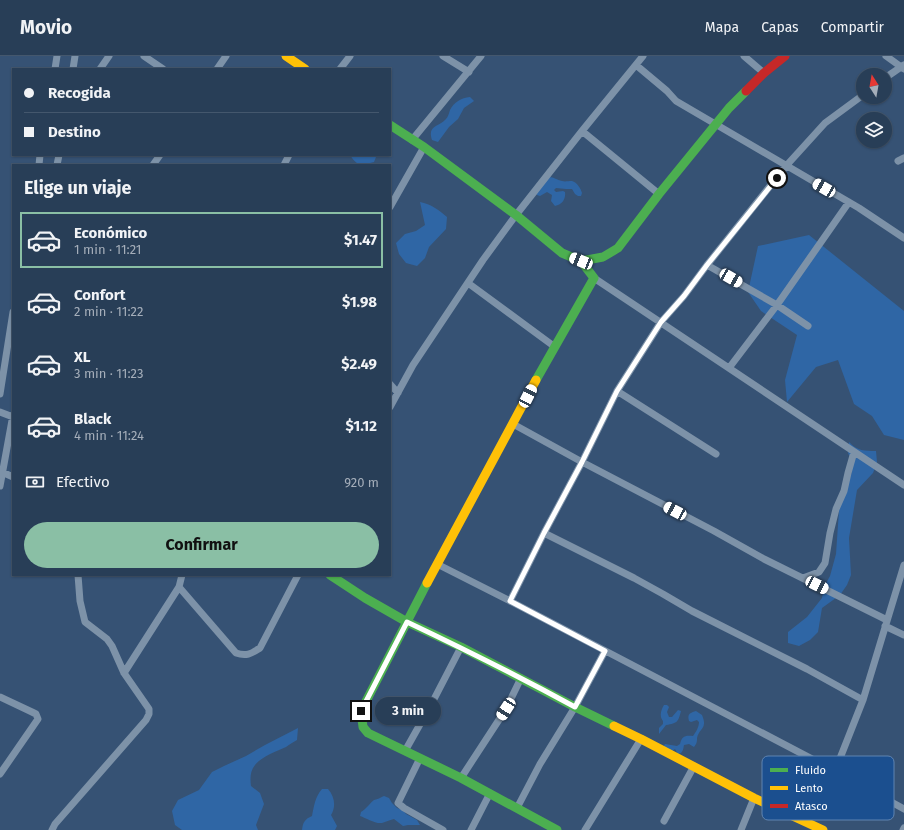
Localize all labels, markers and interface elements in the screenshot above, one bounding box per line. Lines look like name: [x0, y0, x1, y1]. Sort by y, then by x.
text: Movio: [20, 16, 72, 39]
text: Mapa: [705, 19, 739, 36]
text: Capas: [761, 19, 799, 36]
text: Compartir: [821, 19, 884, 36]
north arrow: [856, 68, 892, 104]
map controls: [856, 68, 892, 148]
text: Recogida: [48, 84, 111, 102]
button: layers: [856, 112, 892, 148]
text: Destino: [48, 123, 101, 141]
route start: [768, 169, 786, 187]
text: Elige un viaje: [24, 177, 131, 199]
car: [811, 177, 837, 199]
icon: car: [26, 222, 62, 258]
text: Económico: [74, 224, 147, 242]
text: $1.47: [344, 231, 377, 249]
text: 1 min · 11:21: [74, 242, 141, 257]
car: [568, 251, 594, 271]
car: [718, 267, 744, 289]
icon: car: [26, 284, 62, 320]
text: Confort: [74, 286, 126, 304]
text: $1.98: [342, 293, 377, 311]
text: 2 min · 11:22: [74, 304, 143, 319]
icon: car: [26, 346, 62, 382]
text: XL: [74, 348, 90, 366]
text: $2.49: [341, 355, 377, 373]
text: 3 min · 11:23: [74, 366, 143, 381]
car: [517, 383, 539, 409]
icon: car: [26, 408, 62, 444]
text: Black: [74, 410, 111, 428]
text: $1.12: [346, 417, 377, 435]
text: 4 min · 11:24: [74, 428, 144, 443]
icon: cash: [24, 471, 46, 493]
text: Efectivo: [56, 473, 110, 491]
text: 920 m: [344, 475, 379, 490]
car: [662, 500, 688, 522]
button: Confirmar: [24, 522, 379, 568]
car: [804, 574, 830, 596]
car: [494, 696, 518, 722]
callout: 3 min: [375, 697, 441, 725]
route end: [352, 702, 370, 720]
text: 3 min: [392, 703, 424, 718]
legend: [762, 756, 894, 820]
text: Fluido: [795, 764, 826, 777]
text: Lento: [795, 782, 823, 795]
text: Atasco: [795, 800, 828, 813]

